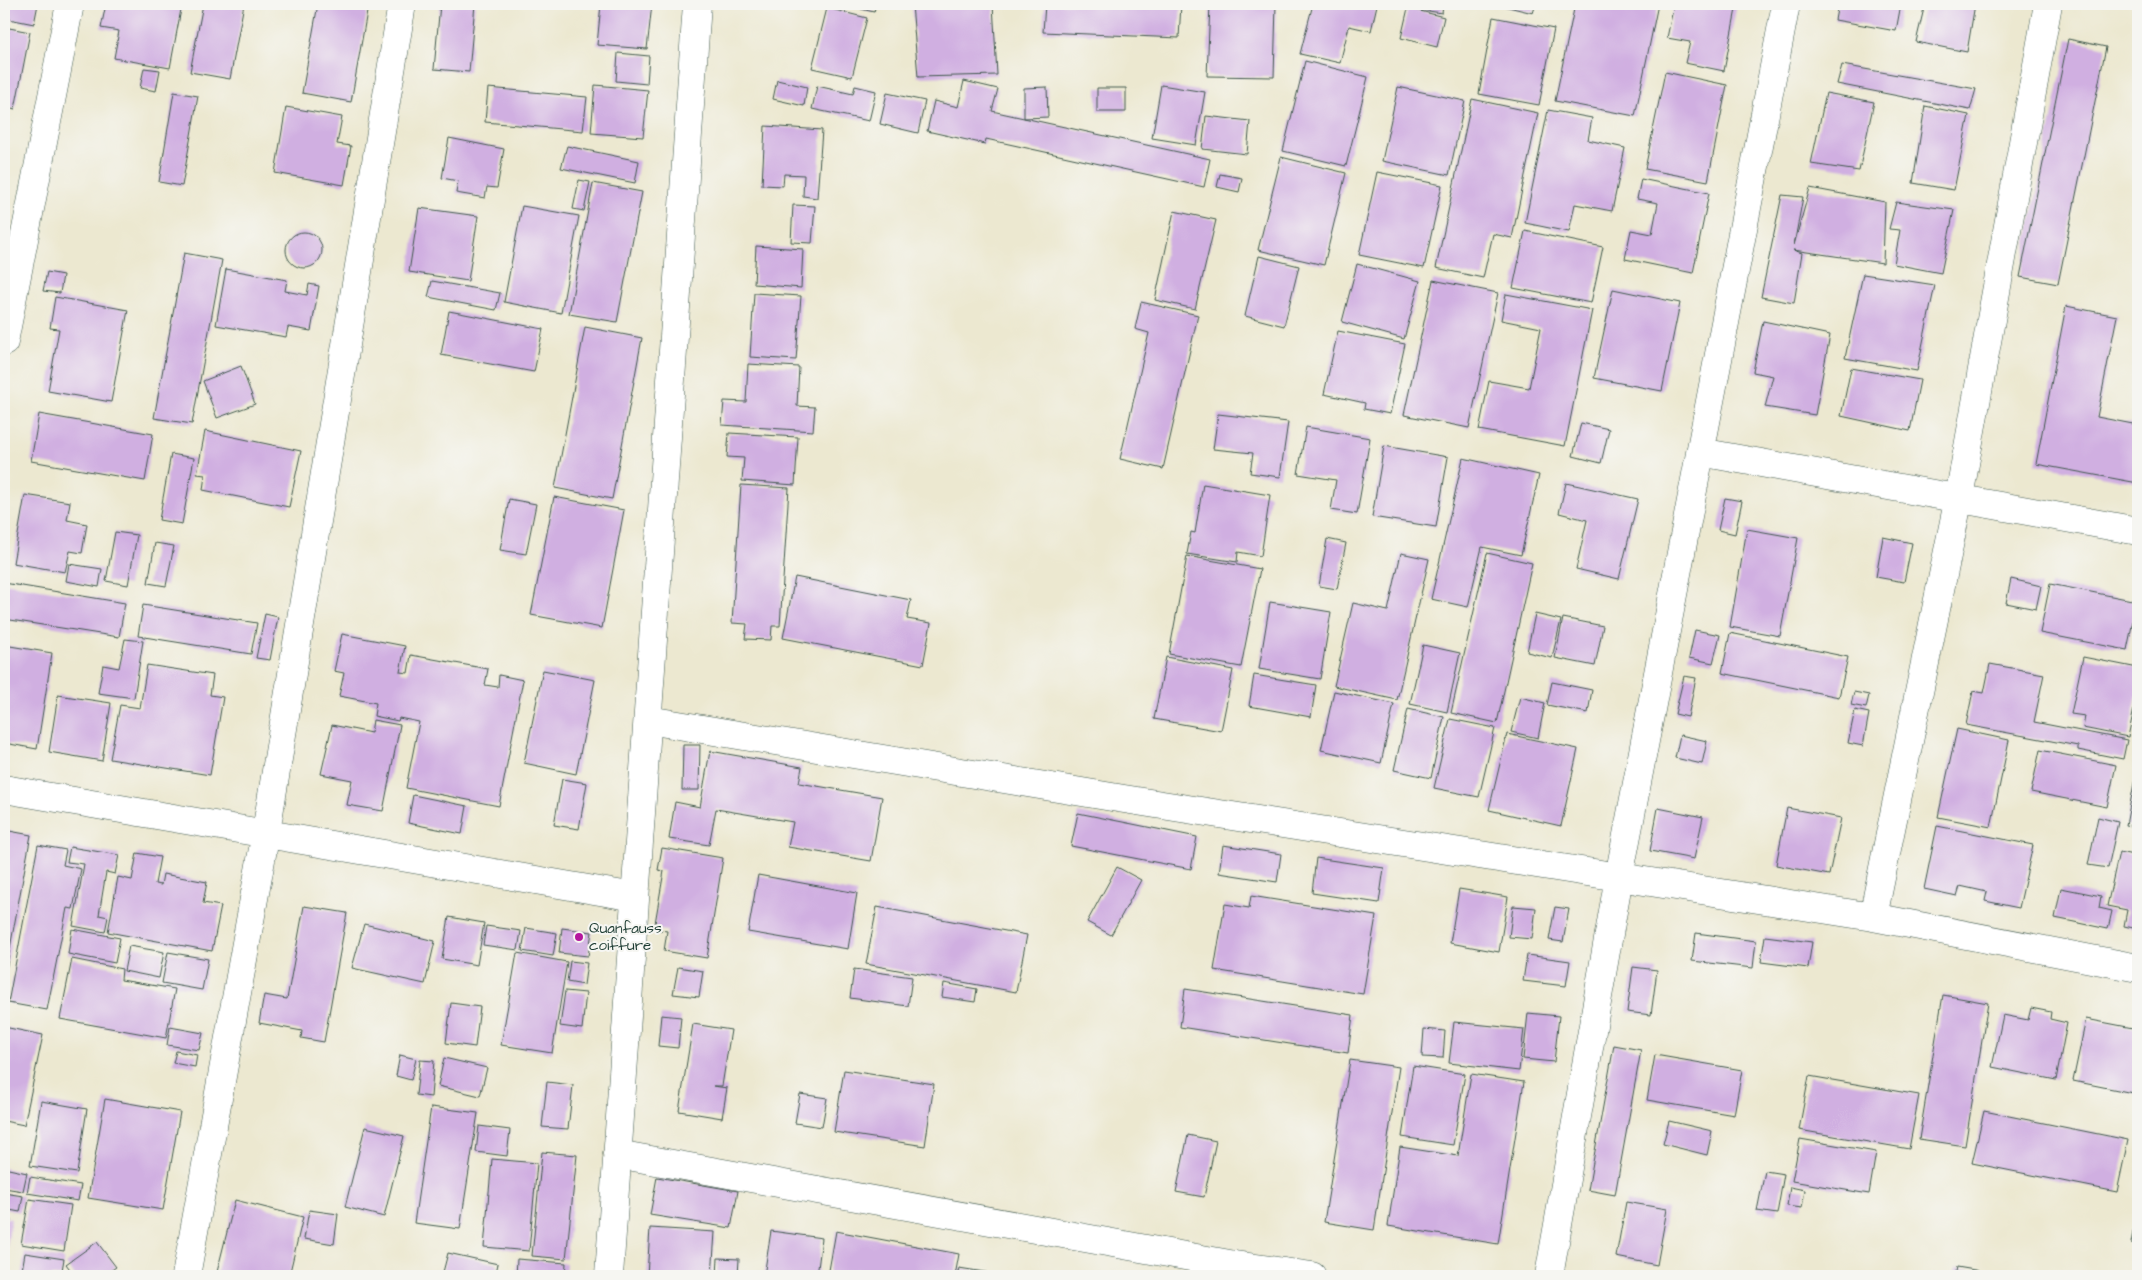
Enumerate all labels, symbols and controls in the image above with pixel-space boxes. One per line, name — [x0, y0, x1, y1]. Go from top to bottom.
place label: Quanfauss coiffure — [589, 918, 662, 956]
marker: Quanfauss coiffure — [573, 931, 585, 943]

